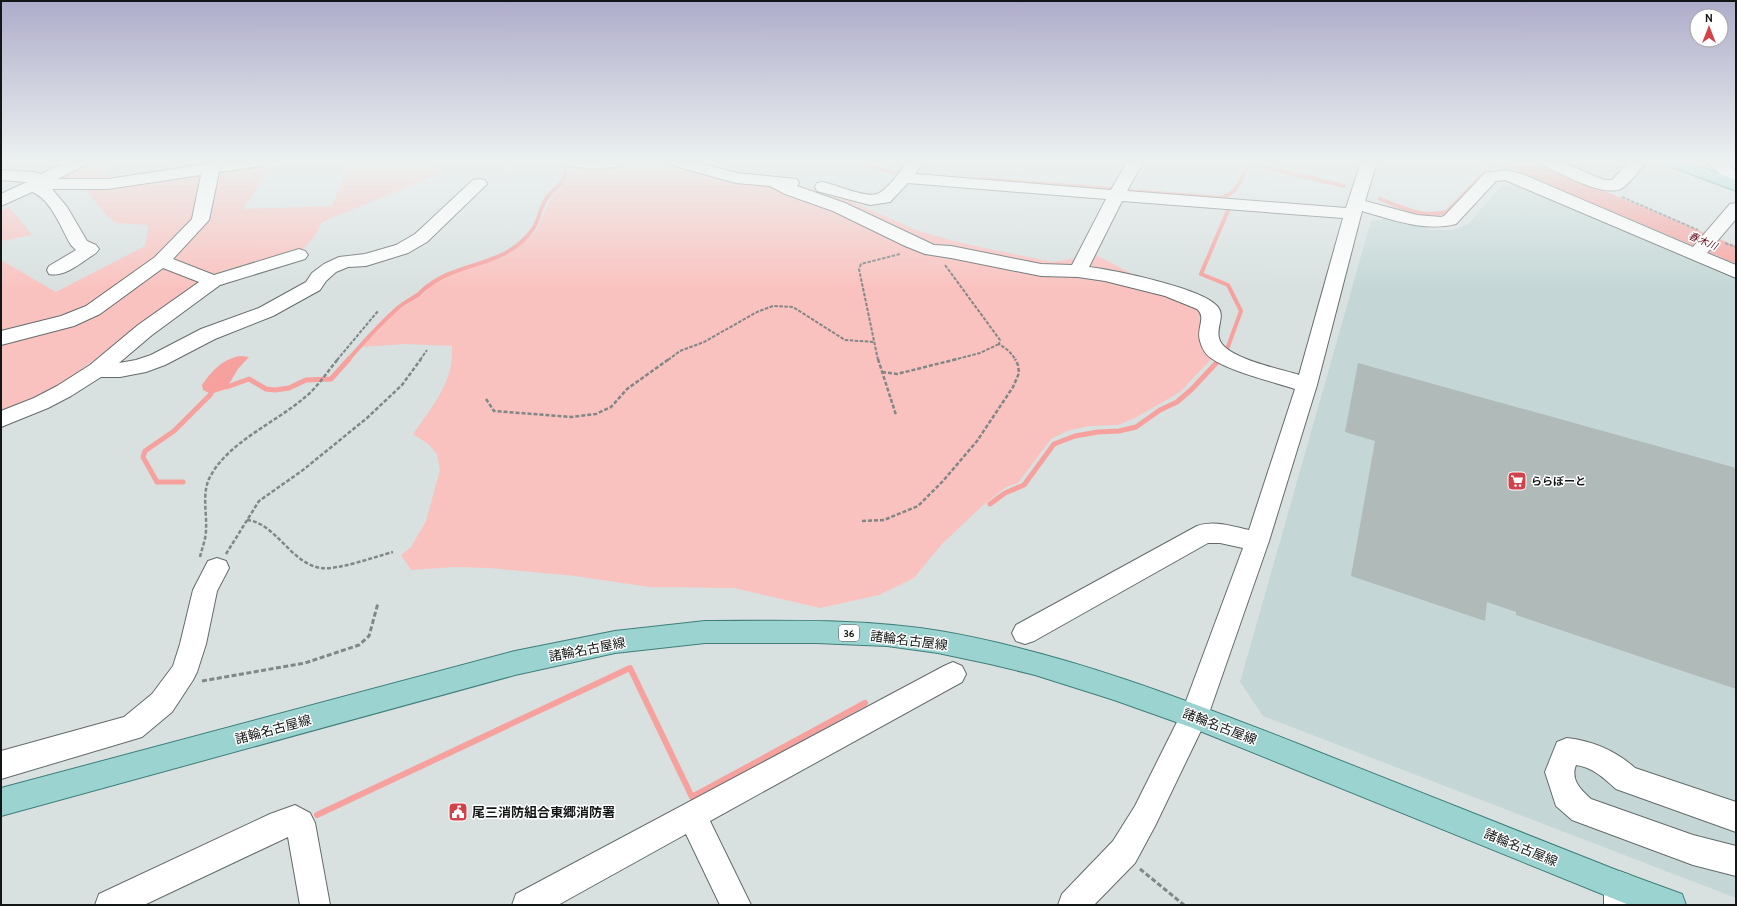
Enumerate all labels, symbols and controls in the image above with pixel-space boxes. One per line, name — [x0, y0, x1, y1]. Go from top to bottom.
north arrow — [1689, 8, 1729, 48]
text: N — [1705, 11, 1713, 25]
water label: 春木川 — [1687, 229, 1720, 253]
supermarket icon: ららぽーと — [1506, 470, 1528, 492]
place label: ららぽーと — [1531, 474, 1586, 488]
road number: 36 — [839, 625, 859, 641]
street label: 諸輪名古屋線 — [869, 627, 949, 653]
street label: 諸輪名古屋線 — [547, 634, 627, 664]
street label: 諸輪名古屋線 — [1181, 705, 1259, 747]
street label: 諸輪名古屋線 — [233, 711, 313, 747]
public building icon: 尾三消防組合東郷消防署 — [447, 801, 469, 823]
place label: 尾三消防組合東郷消防署 — [472, 804, 615, 820]
street label: 諸輪名古屋線 — [1482, 825, 1560, 869]

